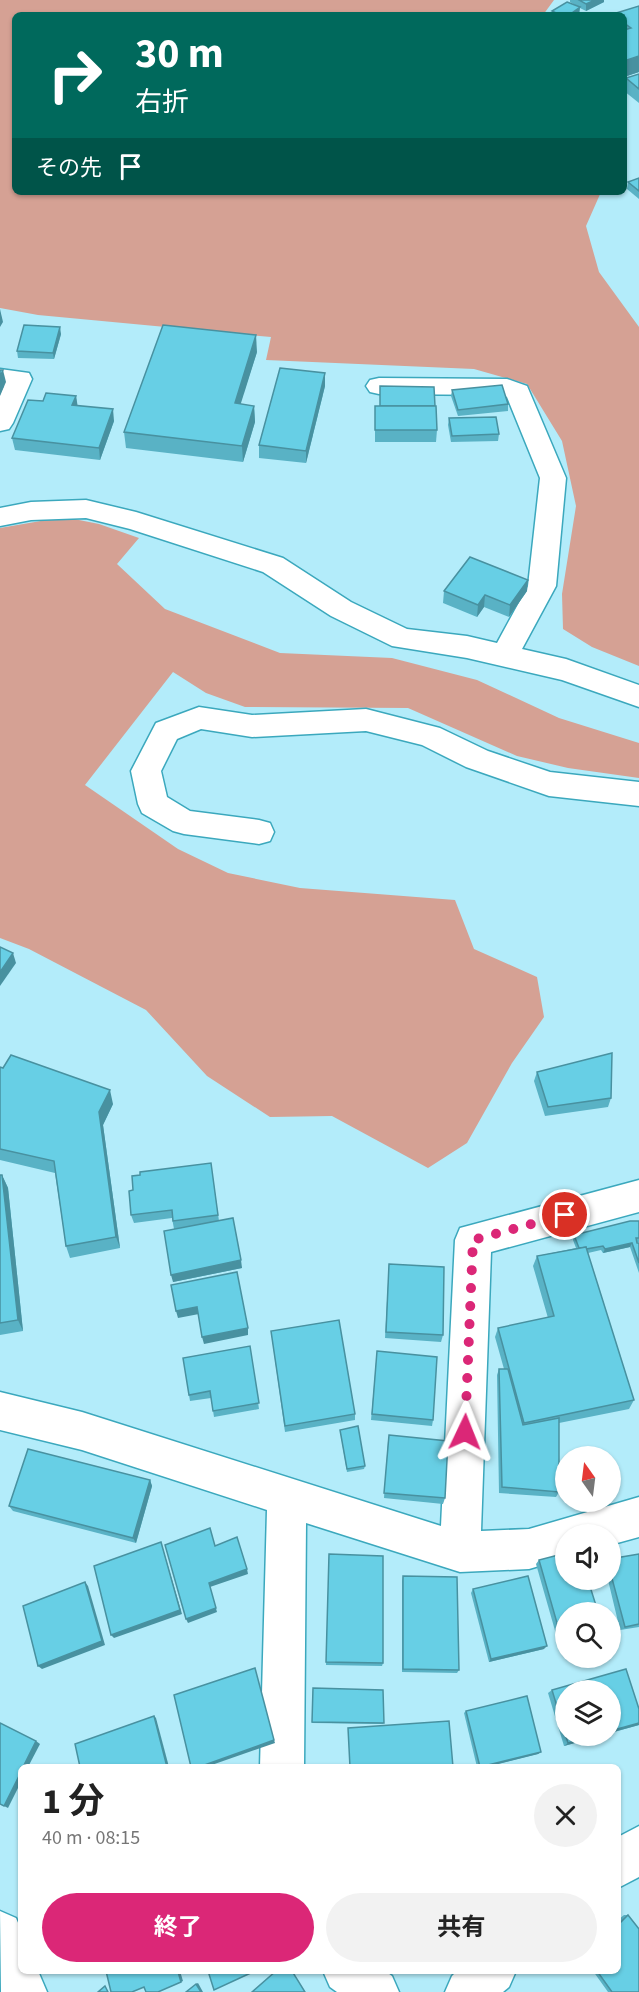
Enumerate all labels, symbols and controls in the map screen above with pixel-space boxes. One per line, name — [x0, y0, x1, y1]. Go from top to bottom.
text: 30 m — [135, 24, 224, 84]
icon: right — [36, 36, 114, 114]
text: 右折 — [135, 83, 189, 122]
icon: arrive — [114, 150, 147, 183]
text: その先 — [36, 152, 102, 184]
pin — [539, 1189, 590, 1240]
icon: arrive — [548, 1198, 581, 1231]
position arrow — [433, 1400, 497, 1464]
north arrow — [555, 1446, 621, 1512]
map controls — [555, 1446, 621, 1746]
button: sound — [555, 1524, 621, 1590]
button: search — [555, 1602, 621, 1668]
button: layers — [555, 1680, 621, 1746]
text: 1 分 — [42, 1776, 104, 1827]
button: close — [534, 1784, 597, 1847]
text: 40 m · 08:15 — [42, 1824, 140, 1852]
button: 終了 — [42, 1893, 314, 1962]
button: 共有 — [326, 1893, 597, 1962]

